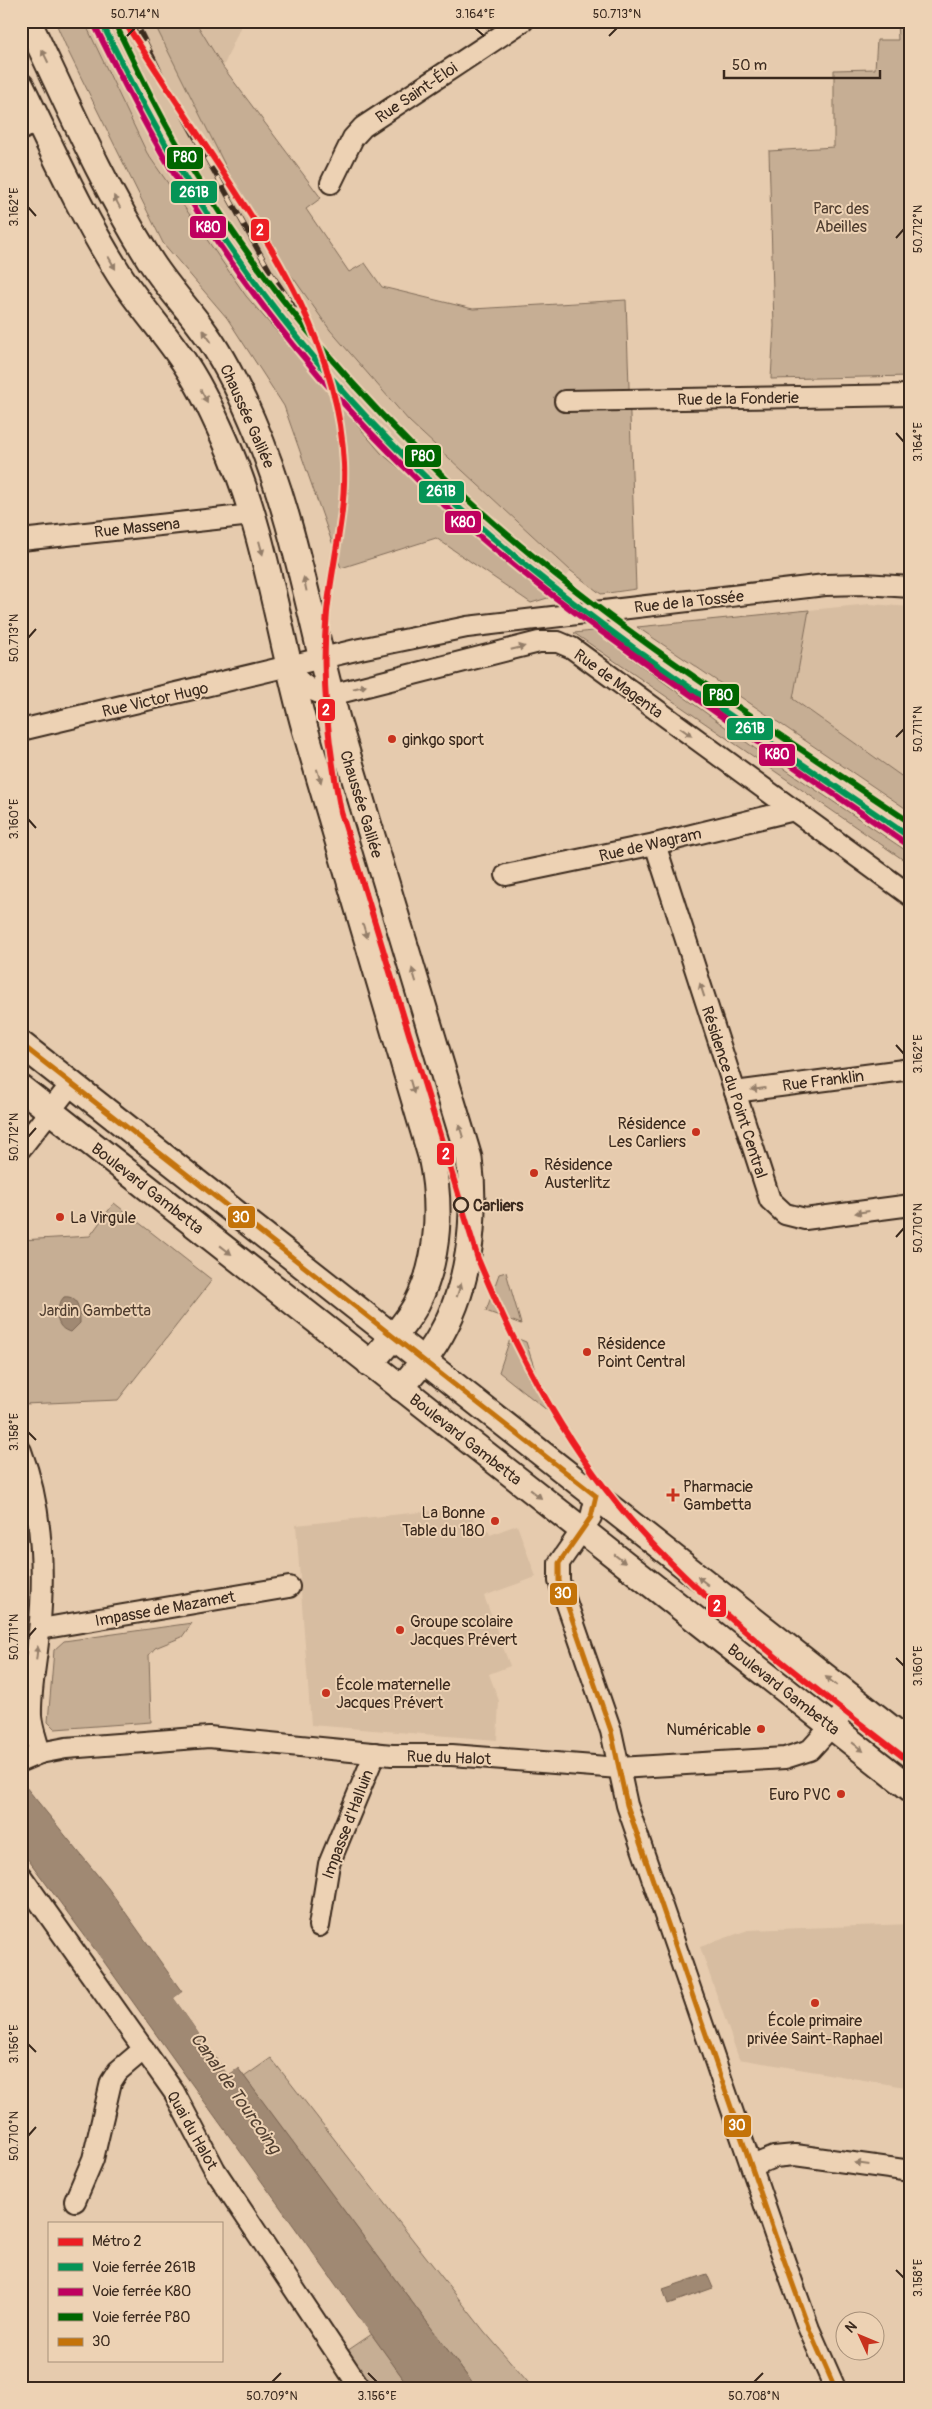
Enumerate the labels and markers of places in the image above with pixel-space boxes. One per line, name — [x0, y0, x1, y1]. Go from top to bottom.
place label: ginkgo sport — [402, 730, 485, 750]
marker: ginkgo sport — [386, 733, 398, 745]
place label: Résidence Les Carliers — [608, 1114, 686, 1152]
marker: Résidence Les Carliers — [690, 1126, 702, 1138]
place label: Résidence Austerlitz — [544, 1155, 613, 1193]
marker: Résidence Austerlitz — [528, 1167, 540, 1179]
place label: Carliers — [473, 1196, 524, 1216]
marker: Carliers — [453, 1197, 469, 1213]
place label: La Virgule — [70, 1208, 136, 1228]
marker: La Virgule — [54, 1211, 66, 1223]
place label: Résidence Point Central — [597, 1334, 686, 1372]
marker: Résidence Point Central — [581, 1346, 593, 1358]
place label: Pharmacie Gambetta — [683, 1477, 753, 1515]
marker: Pharmacie Gambetta — [667, 1489, 679, 1501]
place label: La Bonne Table du 180 — [402, 1503, 485, 1541]
marker: La Bonne Table du 180 — [489, 1515, 501, 1527]
place label: Groupe scolaire Jacques Prévert — [410, 1612, 518, 1650]
marker: Groupe scolaire Jacques Prévert — [394, 1624, 406, 1636]
place label: École maternelle Jacques Prévert — [336, 1675, 451, 1713]
marker: École maternelle Jacques Prévert — [320, 1687, 332, 1699]
place label: Numéricable — [666, 1720, 751, 1740]
marker: Numéricable — [755, 1723, 767, 1735]
place label: Euro PVC — [769, 1785, 831, 1805]
marker: Euro PVC — [835, 1788, 847, 1800]
marker: École primaire privée Saint-Raphael — [809, 1997, 821, 2009]
place label: École primaire privée Saint-Raphael — [747, 2011, 883, 2049]

